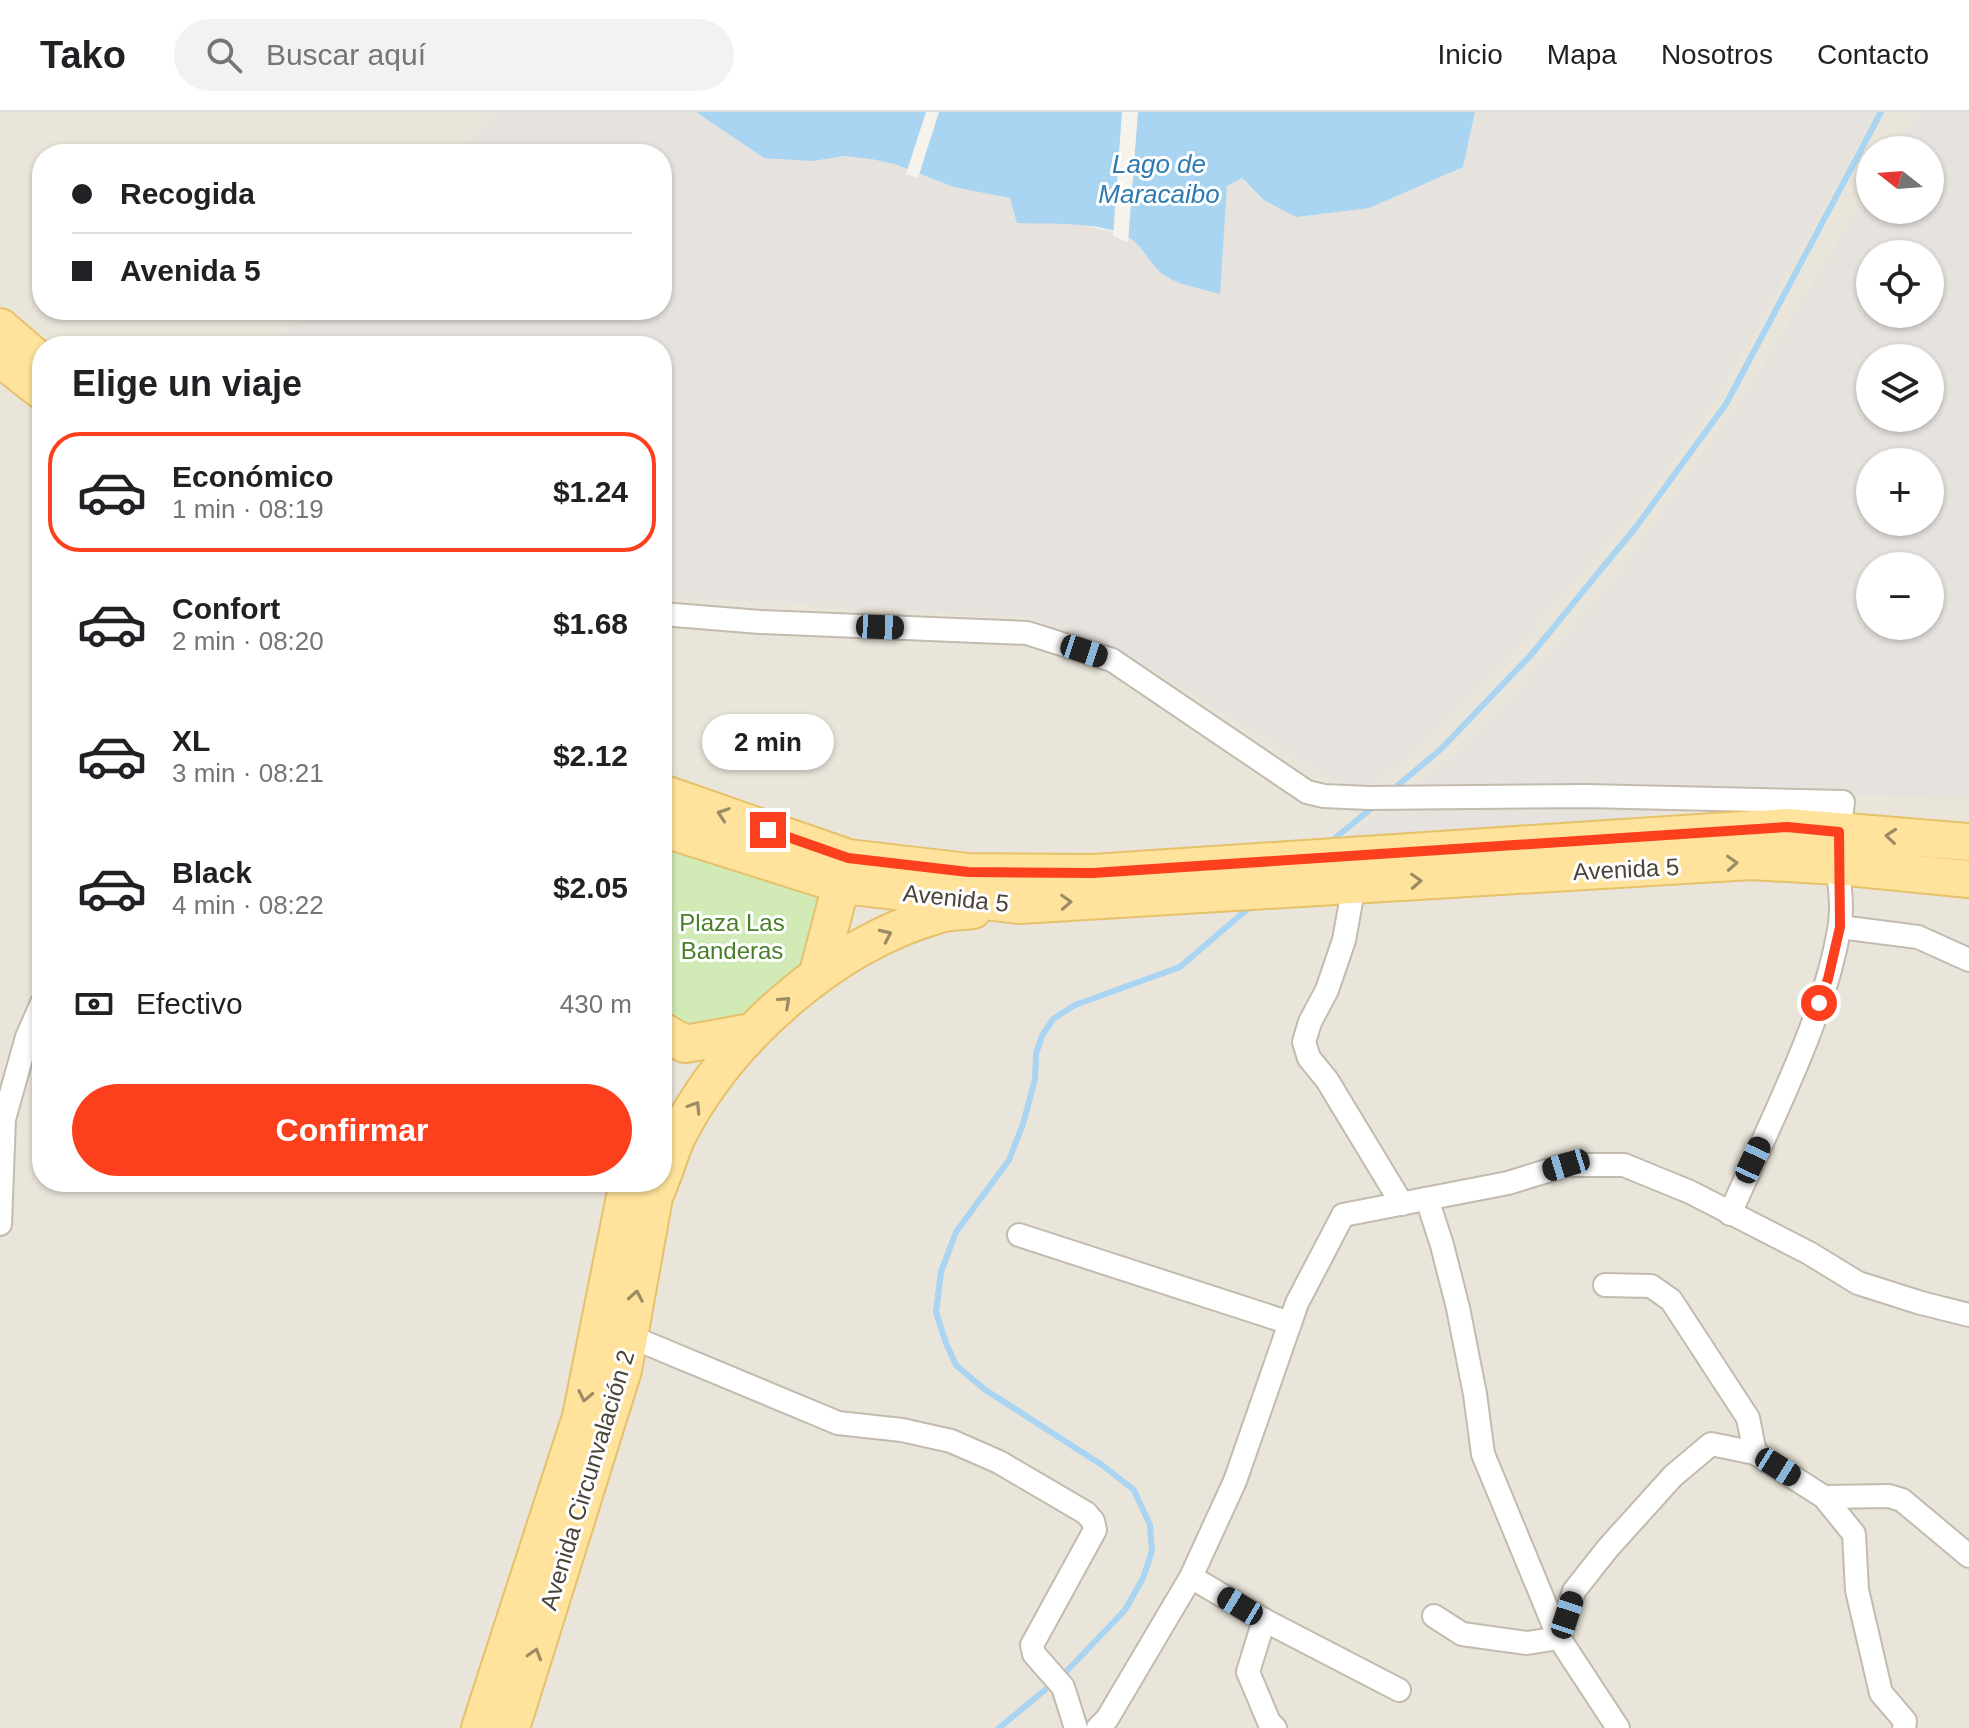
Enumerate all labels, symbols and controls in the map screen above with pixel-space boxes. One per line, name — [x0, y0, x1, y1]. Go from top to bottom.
search box — [174, 19, 734, 91]
icon: search — [202, 33, 246, 77]
text: Tako — [40, 34, 126, 76]
text: Buscar aquí — [266, 38, 426, 71]
text: Inicio — [1437, 39, 1503, 70]
text: Mapa — [1547, 39, 1617, 70]
text: Nosotros — [1661, 39, 1773, 70]
text: Contacto — [1817, 39, 1929, 70]
north arrow — [1856, 136, 1944, 224]
map controls — [1856, 136, 1944, 640]
water label: Lago de Maracaibo — [1098, 149, 1220, 209]
text: Recogida — [120, 177, 255, 210]
button: locate — [1856, 240, 1944, 328]
text: Avenida 5 — [120, 254, 261, 287]
button: layers — [1856, 344, 1944, 432]
text: Elige un viaje — [72, 363, 302, 404]
button: + — [1856, 448, 1944, 536]
icon: car — [76, 456, 148, 528]
text: Económico — [172, 460, 334, 493]
text: $1.24 — [553, 475, 628, 508]
text: 1 min · 08:19 — [172, 494, 324, 524]
button: − — [1856, 552, 1944, 640]
icon: car — [76, 588, 148, 660]
text: Confort — [172, 592, 280, 625]
text: $1.68 — [553, 607, 628, 640]
car — [856, 614, 904, 640]
text: 2 min · 08:20 — [172, 626, 324, 656]
car — [1057, 632, 1111, 670]
callout: 2 min — [702, 714, 834, 770]
icon: car — [76, 720, 148, 792]
text: XL — [172, 724, 210, 757]
text: 2 min — [734, 727, 802, 757]
text: $2.12 — [553, 739, 628, 772]
text: 3 min · 08:21 — [172, 758, 324, 788]
one-way arrow — [717, 808, 731, 824]
route end — [750, 812, 786, 848]
one-way arrow — [1884, 828, 1897, 845]
icon: car — [76, 852, 148, 924]
street label: Avenida 5 — [1572, 853, 1680, 885]
one-way arrow — [1726, 854, 1739, 871]
text: Black — [172, 856, 252, 889]
text: $2.05 — [553, 871, 628, 904]
one-way arrow — [1410, 873, 1423, 890]
street label: Avenida 5 — [902, 879, 1010, 917]
text: 4 min · 08:22 — [172, 890, 324, 920]
one-way arrow — [1060, 894, 1073, 911]
park label: Plaza Las Banderas — [679, 909, 785, 964]
one-way arrow — [878, 929, 892, 945]
icon: cash — [72, 982, 116, 1026]
route start — [1801, 985, 1837, 1021]
text: Efectivo — [136, 987, 243, 1020]
text: 430 m — [560, 989, 632, 1019]
one-way arrow — [775, 998, 790, 1012]
button: Confirmar — [72, 1084, 632, 1176]
one-way arrow — [686, 1102, 701, 1116]
car — [1732, 1133, 1774, 1187]
car — [1540, 1147, 1592, 1183]
one-way arrow — [627, 1289, 644, 1303]
street label: Avenida Circunvalación 2 — [535, 1347, 639, 1613]
one-way arrow — [577, 1388, 594, 1402]
car — [1751, 1444, 1805, 1490]
car — [1213, 1583, 1267, 1629]
car — [1548, 1588, 1586, 1642]
one-way arrow — [525, 1647, 541, 1661]

